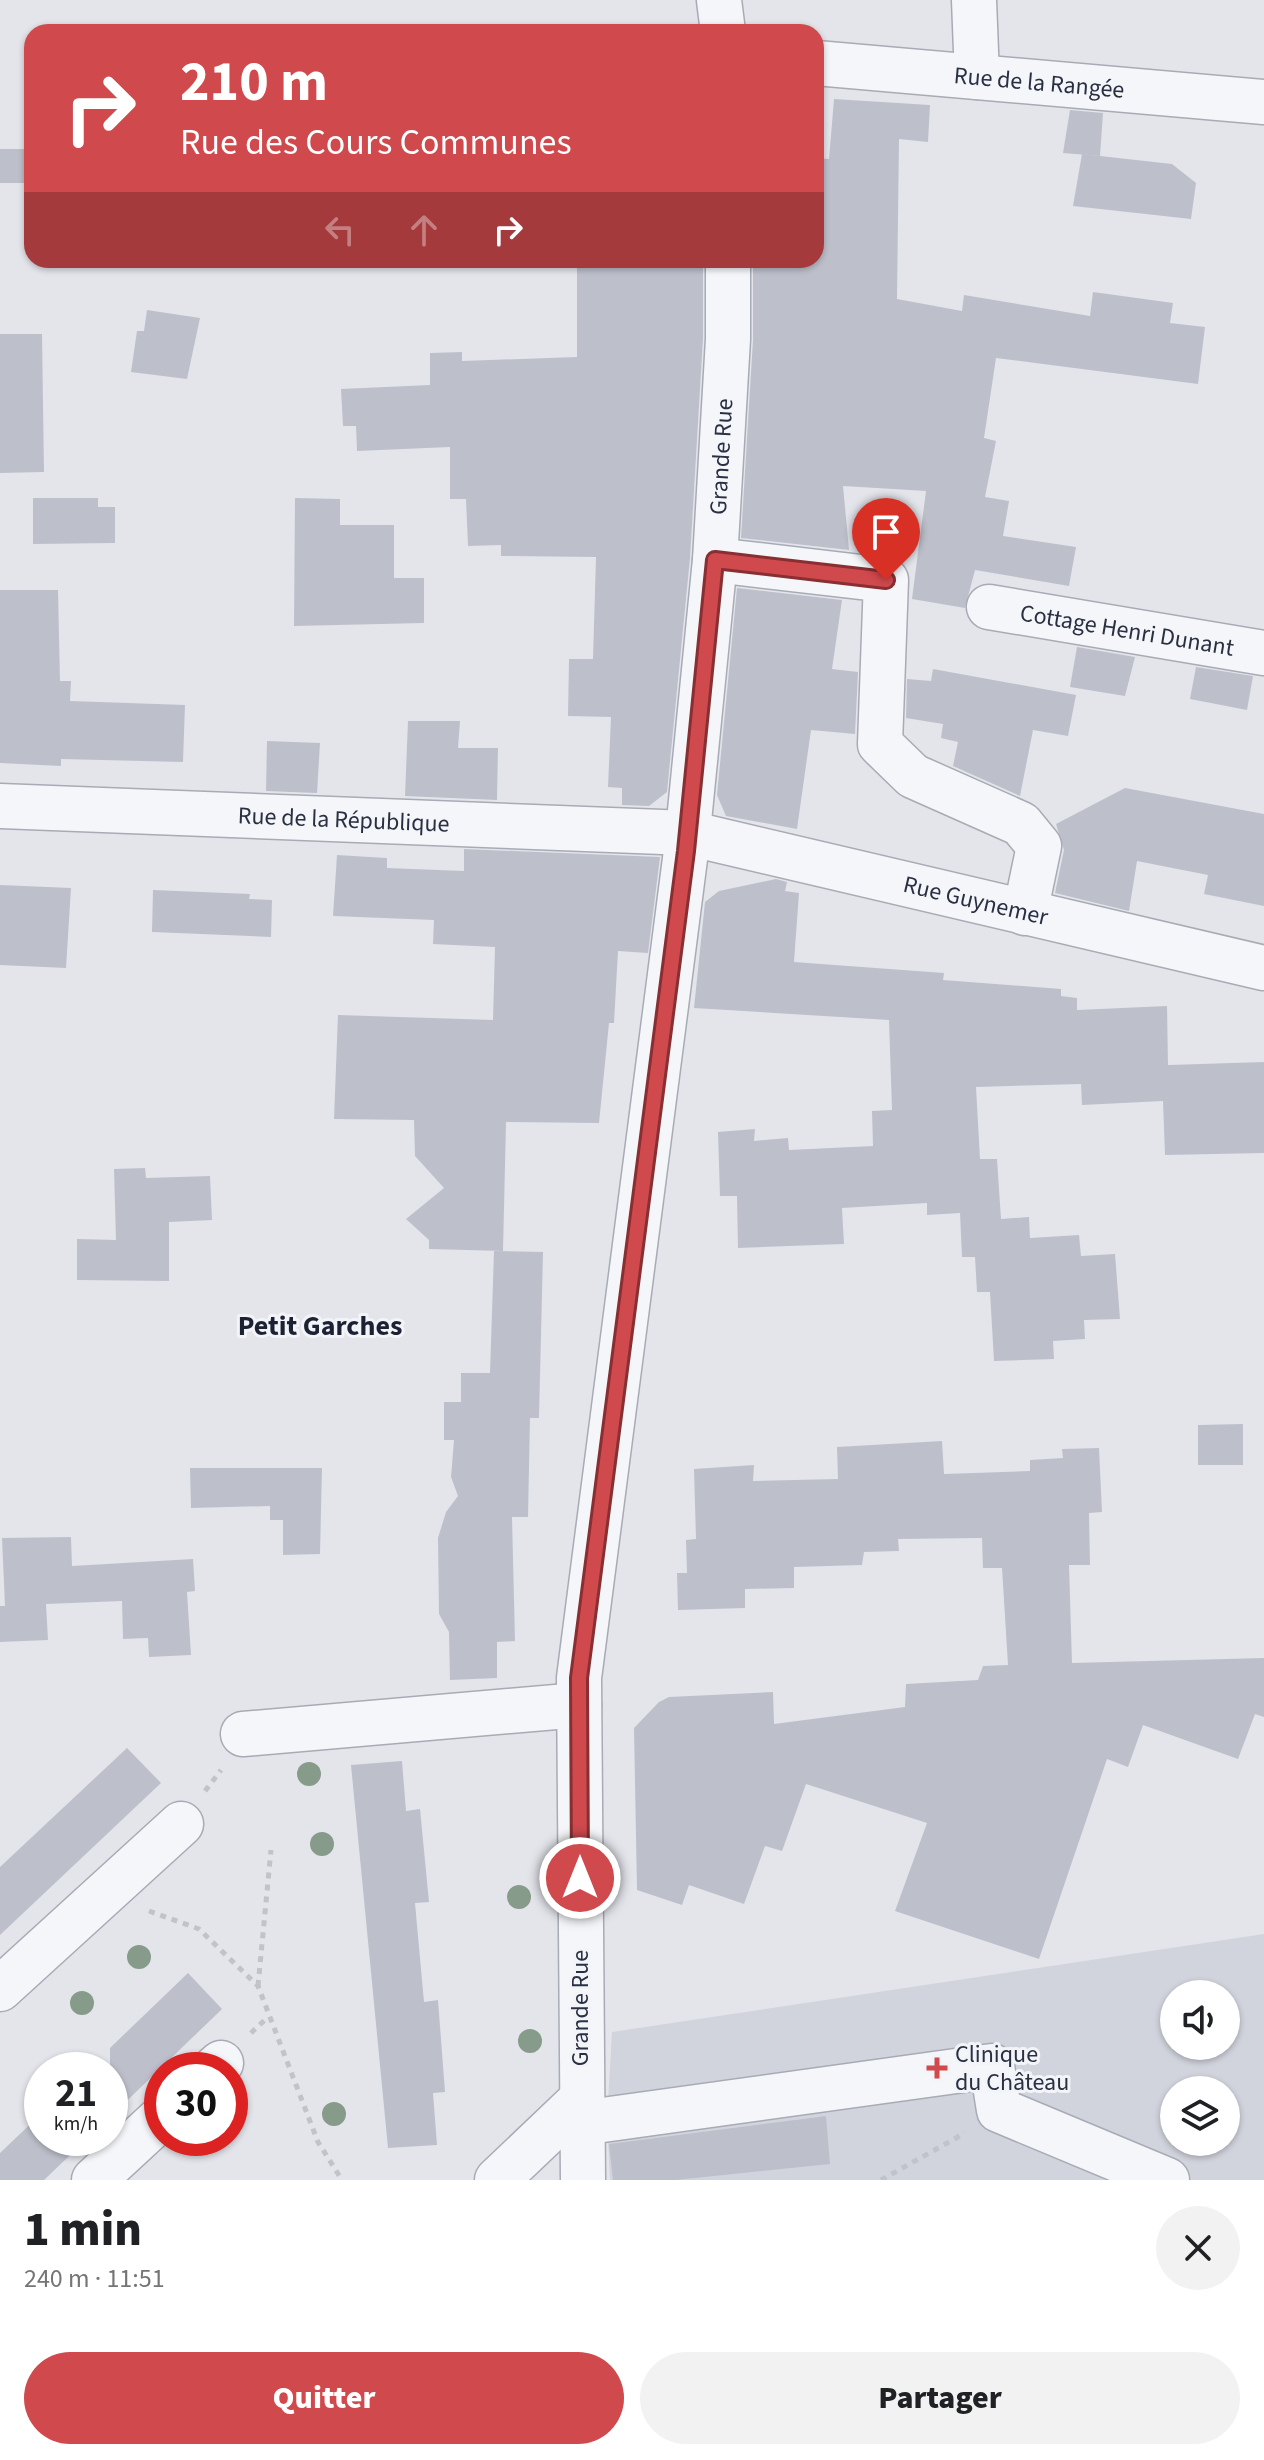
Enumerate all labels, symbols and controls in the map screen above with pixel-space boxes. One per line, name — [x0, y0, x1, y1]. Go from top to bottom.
text: 210 m — [180, 43, 328, 122]
icon: right — [48, 56, 152, 160]
street label: Rue de la Rangée — [952, 58, 1126, 108]
text: Rue des Cours Communes — [180, 117, 572, 168]
icon: left — [318, 208, 362, 252]
icon: ahead — [402, 208, 446, 252]
icon: right — [486, 208, 530, 252]
street label: Grande Rue — [701, 397, 742, 516]
pin — [852, 498, 920, 580]
icon: arrive — [864, 510, 908, 554]
street label: Cottage Henri Dunant — [1017, 595, 1237, 666]
street label: Rue de la République — [237, 798, 450, 842]
street label: Rue Guynemer — [900, 867, 1052, 935]
district label: Petit Garches — [238, 1306, 402, 1346]
position arrow — [538, 1836, 622, 1920]
street label: Grande Rue — [563, 1950, 598, 2066]
map controls — [1160, 1980, 1240, 2156]
button: sound — [1160, 1980, 1240, 2060]
place label: Clinique du Château — [955, 2037, 1069, 2100]
speed limit sign: 30 — [144, 2052, 248, 2156]
marker: Clinique du Château — [926, 2057, 948, 2079]
text: 21 — [55, 2065, 97, 2122]
button: layers — [1160, 2076, 1240, 2156]
text: km/h — [54, 2110, 98, 2138]
text: 1 min — [24, 2196, 142, 2264]
button: close — [1156, 2206, 1240, 2290]
text: 240 m · 11:51 — [24, 2260, 165, 2297]
button: Quitter — [24, 2352, 624, 2444]
button: Partager — [640, 2352, 1240, 2444]

